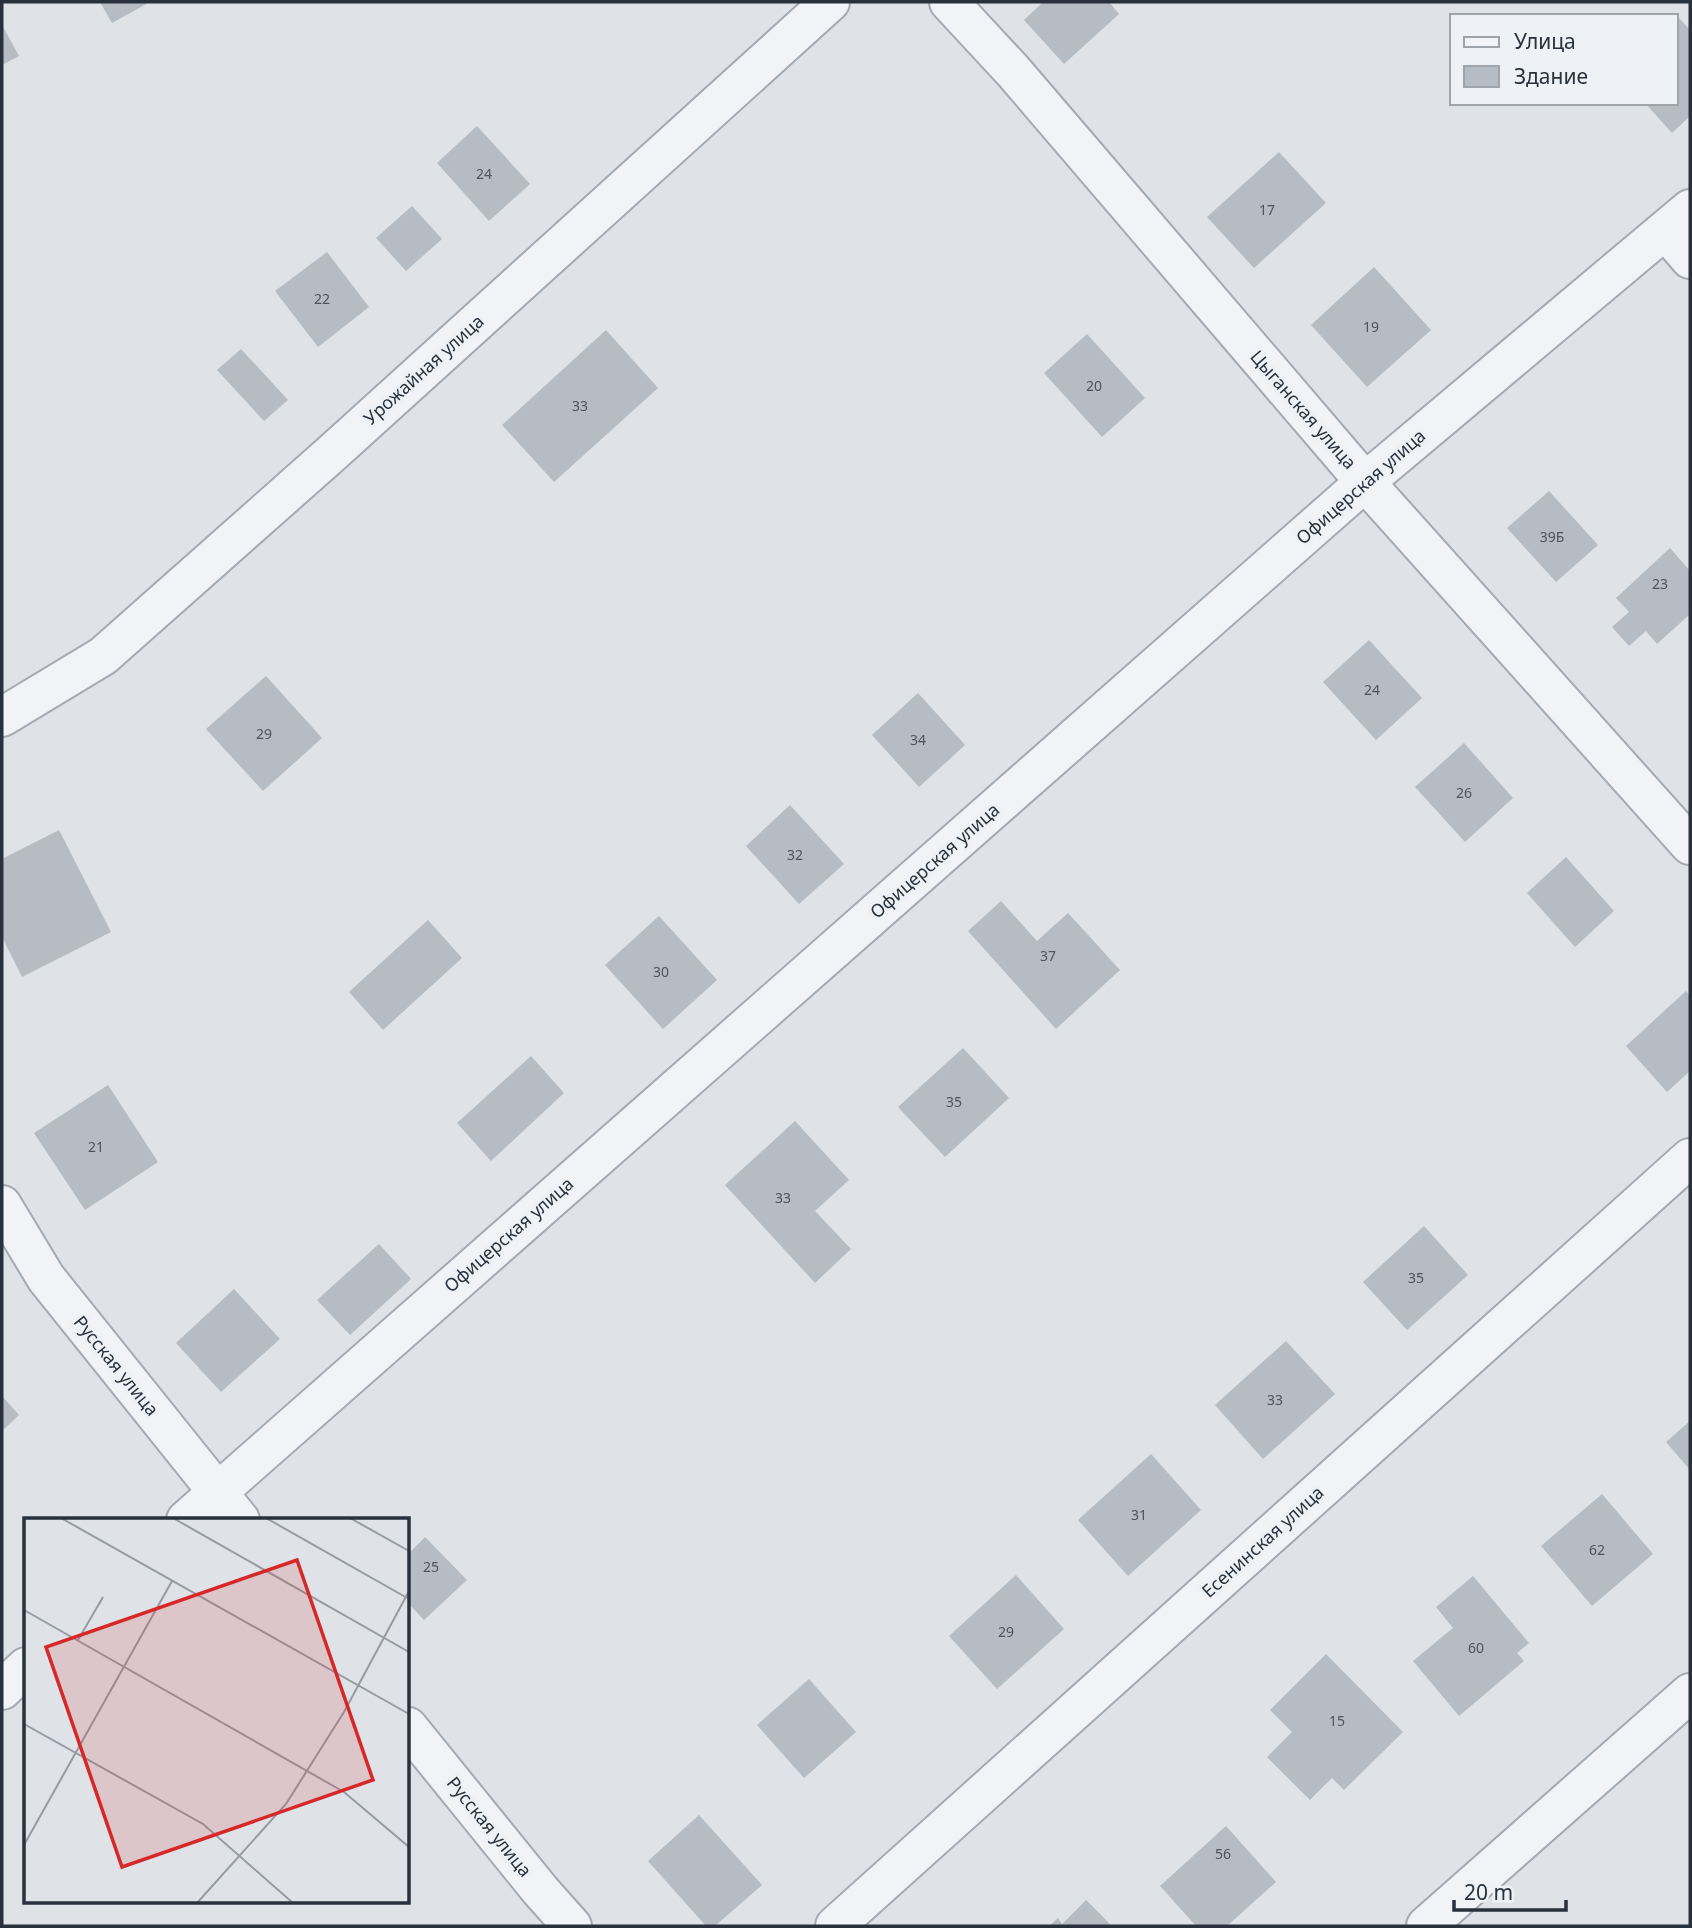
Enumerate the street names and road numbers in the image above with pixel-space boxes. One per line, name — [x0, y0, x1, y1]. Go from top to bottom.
street label: Урожайная улица — [358, 309, 489, 430]
street label: Цыганская улица — [1245, 345, 1362, 474]
street label: Офицерская улица — [1291, 423, 1430, 549]
street label: Офицерская улица — [865, 797, 1004, 923]
street label: Офицерская улица — [439, 1171, 578, 1297]
street label: Русская улица — [69, 1310, 165, 1420]
street label: Есенинская улица — [1196, 1480, 1328, 1602]
street label: Русская улица — [442, 1771, 538, 1881]

